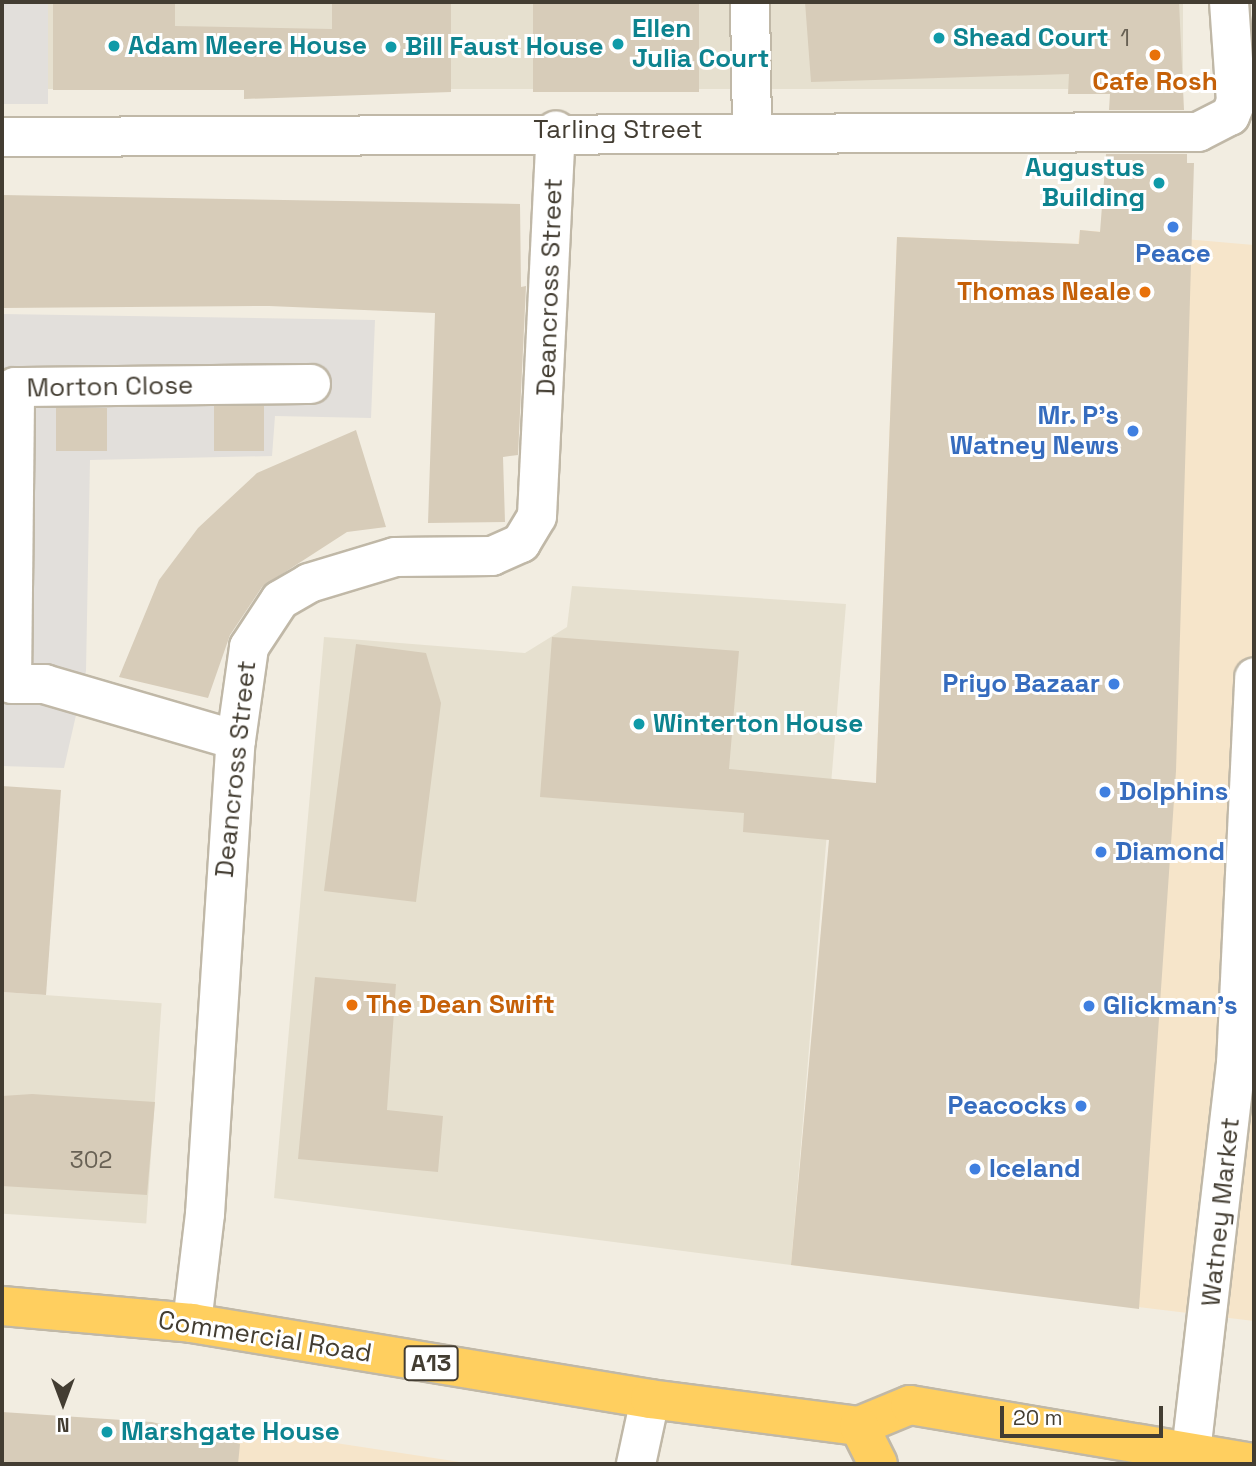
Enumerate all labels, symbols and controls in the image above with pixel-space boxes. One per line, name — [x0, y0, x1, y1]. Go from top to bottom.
place label: Ellen Julia Court — [632, 13, 769, 74]
place label: Shead Court — [953, 22, 1109, 54]
house number: 1 — [1120, 24, 1130, 52]
place label: Adam Meere House — [128, 30, 367, 62]
marker: Shead Court — [931, 30, 947, 46]
place label: Bill Faust House — [405, 31, 603, 63]
marker: Ellen Julia Court — [610, 36, 626, 52]
marker: Adam Meere House — [106, 38, 122, 54]
marker: Bill Faust House — [383, 39, 399, 55]
marker: Cafe Rosh — [1147, 47, 1163, 63]
place label: Cafe Rosh — [1092, 66, 1218, 98]
street label: Tarling Street — [533, 114, 703, 146]
place label: Augustus Building — [1025, 152, 1145, 214]
marker: Augustus Building — [1151, 175, 1167, 191]
street label: Deancross Street — [531, 178, 569, 396]
marker: Peace — [1165, 219, 1181, 235]
place label: Peace — [1135, 238, 1211, 270]
place label: Thomas Neale — [957, 276, 1131, 308]
marker: Thomas Neale — [1137, 284, 1153, 300]
street label: Morton Close — [26, 370, 194, 404]
place label: Mr. P's Watney News — [950, 400, 1119, 462]
marker: Mr. P's Watney News — [1125, 423, 1141, 439]
street label: Deancross Street — [209, 659, 263, 879]
place label: Priyo Bazaar — [942, 668, 1100, 700]
marker: Priyo Bazaar — [1106, 676, 1122, 692]
place label: Winterton House — [653, 708, 863, 740]
marker: Winterton House — [631, 716, 647, 732]
place label: Dolphins — [1119, 776, 1228, 808]
marker: Dolphins — [1097, 784, 1113, 800]
place label: Diamond — [1115, 836, 1225, 868]
marker: Diamond — [1093, 844, 1109, 860]
place label: The Dean Swift — [366, 989, 555, 1021]
place label: Glickman's — [1103, 990, 1238, 1022]
marker: The Dean Swift — [344, 997, 360, 1013]
marker: Glickman's — [1081, 998, 1097, 1014]
place label: Peacocks — [948, 1090, 1067, 1122]
marker: Peacocks — [1073, 1098, 1089, 1114]
street label: Watney Market — [1196, 1116, 1246, 1308]
house number: 302 — [70, 1146, 112, 1174]
place label: Iceland — [989, 1153, 1081, 1185]
marker: Iceland — [967, 1161, 983, 1177]
street label: Commercial Road — [156, 1305, 374, 1369]
road number: A13 — [403, 1343, 459, 1384]
north arrow — [28, 1368, 98, 1438]
scale bar — [1004, 1392, 1167, 1436]
text: 20 m — [1013, 1404, 1063, 1431]
text: N — [57, 1412, 69, 1437]
place label: Marshgate House — [121, 1416, 340, 1448]
marker: Marshgate House — [99, 1424, 115, 1440]

